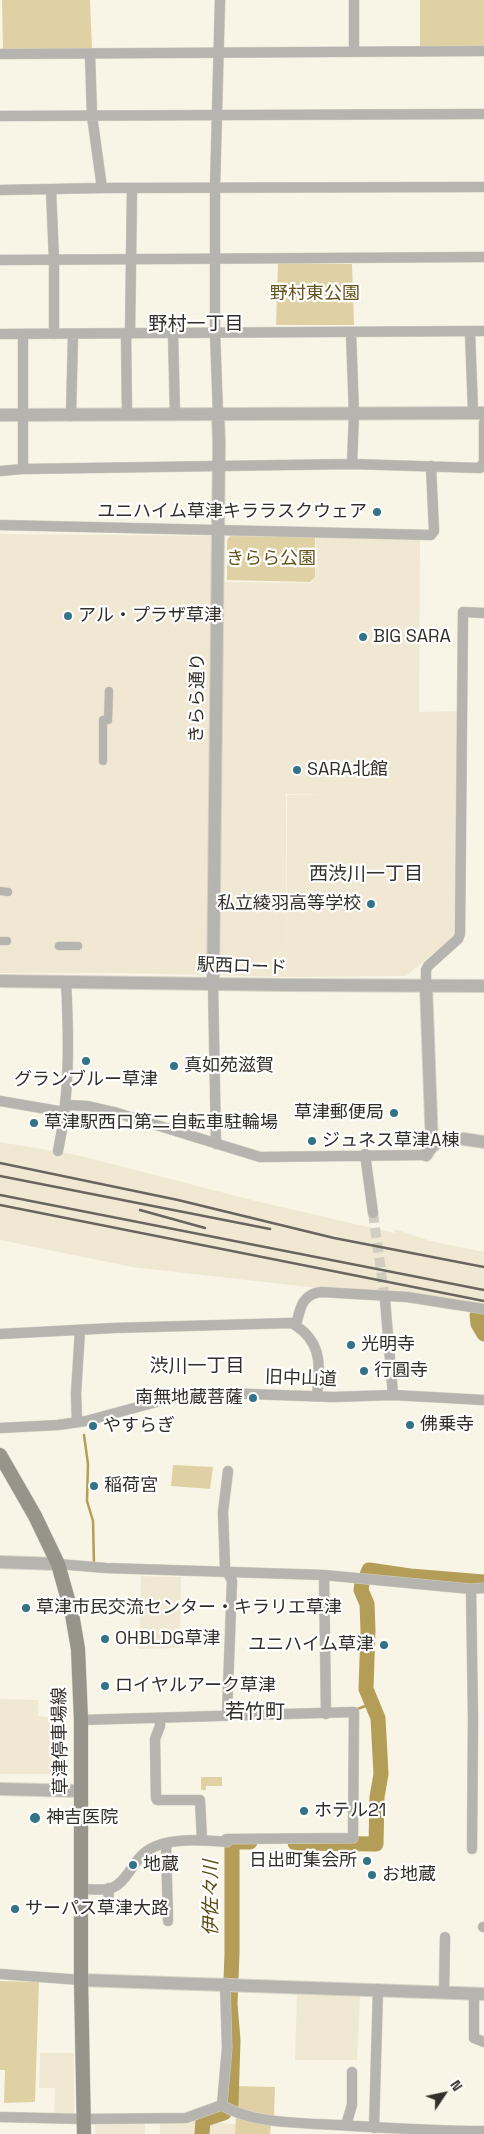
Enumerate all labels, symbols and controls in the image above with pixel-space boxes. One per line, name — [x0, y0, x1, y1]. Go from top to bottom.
park label: 野村東公園 — [270, 283, 360, 305]
district label: 野村一丁目 — [149, 314, 243, 336]
place label: ユニハイム草津キララスクウェア — [97, 501, 367, 523]
marker: ユニハイム草津キララスクウェア — [371, 506, 383, 518]
park label: きらら公園 — [226, 548, 316, 570]
place label: アル・プラザ草津 — [78, 605, 222, 627]
marker: アル・プラザ草津 — [62, 610, 74, 622]
place label: BIG SARA — [373, 626, 451, 648]
marker: BIG SARA — [357, 631, 369, 643]
street label: きらら通り — [186, 653, 210, 743]
place label: SARA北館 — [307, 759, 388, 781]
marker: SARA北館 — [291, 764, 303, 776]
district label: 西渋川一丁目 — [309, 864, 423, 886]
place label: 私立綾羽高等学校 — [217, 893, 361, 915]
marker: 私立綾羽高等学校 — [365, 898, 377, 910]
street label: 駅西ロード — [197, 955, 287, 979]
marker: グランブルー草津 — [80, 1055, 92, 1067]
place label: 真如苑滋賀 — [184, 1055, 274, 1077]
marker: 真如苑滋賀 — [168, 1060, 180, 1072]
place label: グランブルー草津 — [14, 1069, 158, 1091]
place label: 草津郵便局 — [294, 1102, 384, 1124]
marker: 草津郵便局 — [388, 1107, 400, 1119]
place label: 草津駅西口第二自転車駐輪場 — [44, 1112, 278, 1134]
marker: 草津駅西口第二自転車駐輪場 — [28, 1117, 40, 1129]
place label: ジュネス草津A棟 — [322, 1130, 459, 1152]
marker: ジュネス草津A棟 — [306, 1135, 318, 1147]
place label: 光明寺 — [361, 1334, 415, 1356]
marker: 光明寺 — [345, 1339, 357, 1351]
district label: 渋川一丁目 — [150, 1356, 244, 1378]
place label: 行圓寺 — [374, 1360, 428, 1382]
marker: 行圓寺 — [358, 1365, 370, 1377]
street label: 旧中山道 — [265, 1367, 337, 1391]
place label: 南無地蔵菩薩 — [135, 1387, 243, 1409]
marker: 南無地蔵菩薩 — [247, 1392, 259, 1404]
place label: 佛乗寺 — [420, 1414, 474, 1436]
place label: やすらぎ — [103, 1415, 175, 1437]
marker: 佛乗寺 — [404, 1419, 416, 1431]
marker: やすらぎ — [87, 1420, 99, 1432]
place label: 稲荷宮 — [104, 1475, 158, 1497]
marker: 稲荷宮 — [88, 1480, 100, 1492]
place label: 草津市民交流センター・キラリエ草津 — [36, 1597, 342, 1619]
marker: 草津市民交流センター・キラリエ草津 — [20, 1602, 32, 1614]
place label: OHBLDG草津 — [115, 1628, 220, 1650]
marker: OHBLDG草津 — [99, 1633, 111, 1645]
place label: ユニハイム草津 — [248, 1634, 374, 1656]
marker: ユニハイム草津 — [378, 1639, 390, 1651]
place label: ロイヤルアーク草津 — [115, 1675, 276, 1697]
marker: ロイヤルアーク草津 — [99, 1680, 111, 1692]
street label: 草津停車場線 — [49, 1687, 73, 1795]
district label: 若竹町 — [225, 1701, 285, 1725]
place label: ホテル21 — [314, 1800, 386, 1822]
marker: ホテル21 — [298, 1805, 310, 1817]
place label: 神吉医院 — [46, 1807, 118, 1829]
marker: 神吉医院 — [28, 1811, 42, 1825]
place label: 日出町集会所 — [249, 1850, 357, 1872]
place label: 地蔵 — [143, 1854, 179, 1876]
marker: 日出町集会所 — [361, 1855, 373, 1867]
marker: 地蔵 — [127, 1859, 139, 1871]
water label: 伊佐々川 — [201, 1860, 223, 1936]
place label: お地蔵 — [382, 1864, 436, 1886]
marker: お地蔵 — [366, 1869, 378, 1881]
place label: サーパス草津大路 — [25, 1898, 169, 1920]
marker: サーパス草津大路 — [9, 1903, 21, 1915]
north arrow — [419, 2069, 469, 2119]
text: N — [446, 2077, 467, 2095]

